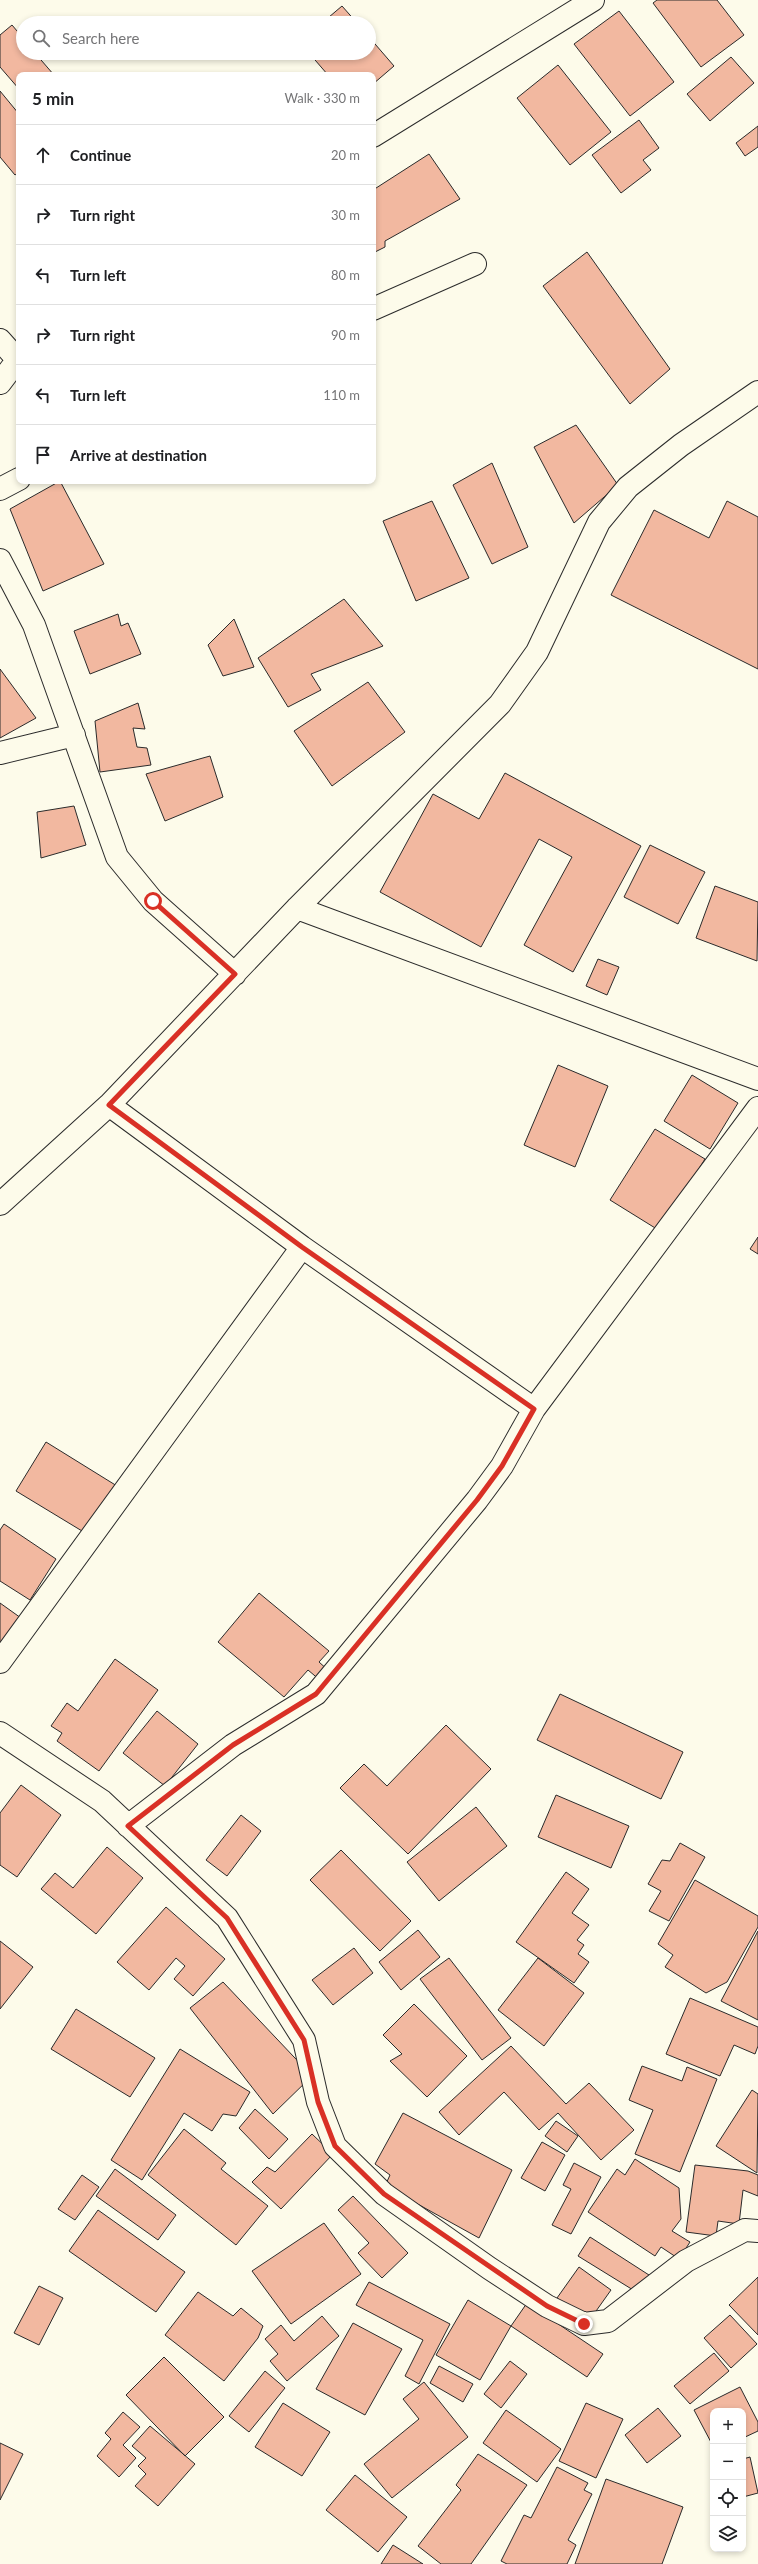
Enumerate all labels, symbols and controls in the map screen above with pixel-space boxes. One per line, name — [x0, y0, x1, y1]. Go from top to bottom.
search box — [16, 16, 376, 60]
icon: search — [30, 27, 52, 49]
text: Search here — [62, 29, 139, 47]
text: 5 min — [32, 88, 74, 109]
text: Walk · 330 m — [284, 90, 360, 106]
icon: ahead — [32, 144, 54, 166]
text: Continue — [70, 146, 131, 164]
text: 20 m — [331, 147, 360, 163]
icon: right — [32, 204, 54, 226]
text: Turn right — [70, 206, 135, 224]
text: 30 m — [331, 207, 360, 223]
icon: left — [32, 264, 54, 286]
text: Turn left — [70, 266, 126, 284]
text: 80 m — [331, 267, 360, 283]
icon: right — [32, 324, 54, 346]
text: Turn right — [70, 326, 135, 344]
text: 90 m — [331, 327, 360, 343]
icon: left — [32, 384, 54, 406]
text: Turn left — [70, 386, 126, 404]
text: 110 m — [323, 387, 360, 403]
icon: arrive — [32, 444, 54, 466]
text: Arrive at destination — [70, 446, 207, 464]
route start — [144, 892, 162, 910]
route end — [575, 2315, 593, 2333]
map controls — [710, 2408, 746, 2552]
button: + — [710, 2408, 746, 2444]
button: − — [710, 2444, 746, 2480]
button: locate — [710, 2480, 746, 2516]
button: layers — [710, 2516, 746, 2552]

